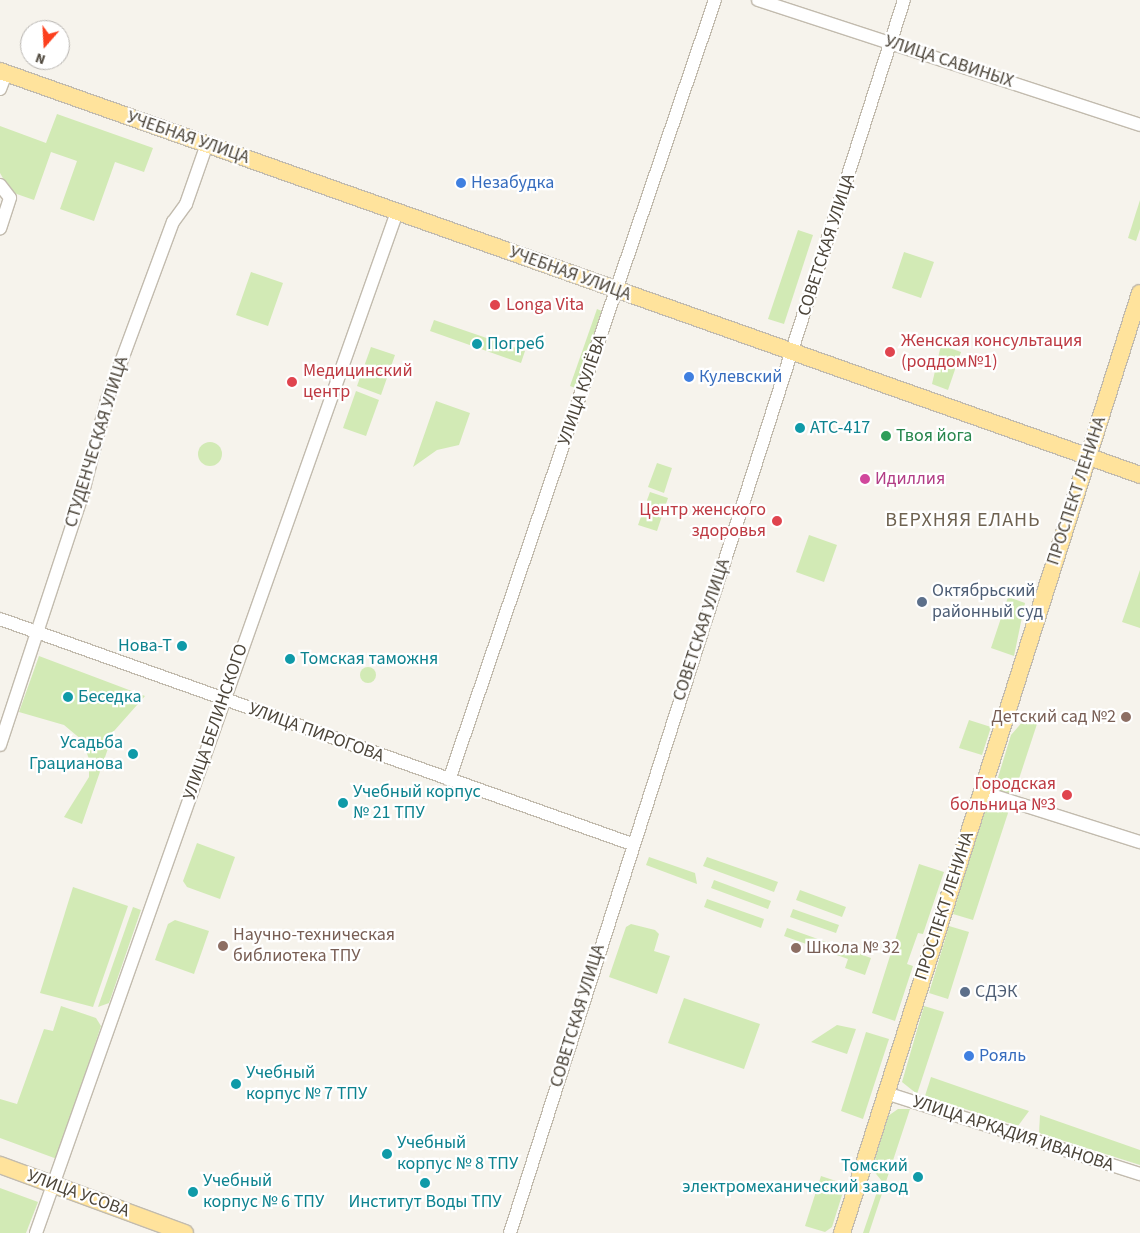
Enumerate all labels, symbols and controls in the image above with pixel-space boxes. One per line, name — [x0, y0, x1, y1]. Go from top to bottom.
north arrow — [20, 20, 70, 70]
street label: УЛИЦА САВИНЫХ — [882, 31, 1016, 93]
text: N — [33, 47, 48, 69]
street label: УЧЕБНАЯ УЛИЦА — [124, 107, 252, 169]
street label: СОВЕТСКАЯ УЛИЦА — [794, 171, 860, 319]
place label: Незабудка — [471, 172, 554, 194]
marker: Незабудка — [455, 177, 467, 189]
street label: УЧЕБНАЯ УЛИЦА — [506, 242, 634, 306]
place label: Longa Vita — [506, 294, 584, 316]
marker: Longa Vita — [488, 298, 502, 312]
place label: Женская консультация (роддом№1) — [901, 331, 1082, 374]
street label: УЛИЦА КУЛЁВА — [554, 332, 612, 448]
place label: Погреб — [487, 333, 544, 355]
marker: Погреб — [471, 338, 483, 350]
marker: Женская консультация (роддом№1) — [883, 345, 897, 359]
street label: СТУДЕНЧЕСКАЯ УЛИЦА — [61, 354, 133, 530]
place label: Медицинский центр — [303, 361, 413, 404]
place label: Кулевский — [699, 366, 782, 388]
marker: Кулевский — [683, 371, 695, 383]
marker: Медицинский центр — [285, 375, 299, 389]
street label: ПРОСПЕКТ ЛЕНИНА — [1043, 414, 1111, 568]
place label: АТС-417 — [810, 417, 870, 439]
marker: АТС-417 — [794, 422, 806, 434]
place label: Твоя йога — [896, 425, 972, 447]
marker: Твоя йога — [880, 430, 892, 442]
place label: Идиллия — [875, 468, 945, 490]
marker: Идиллия — [859, 473, 871, 485]
place label: Центр женского здоровья — [639, 500, 766, 542]
district label: ВЕРХНЯЯ ЕЛАНЬ — [884, 508, 1042, 532]
marker: Центр женского здоровья — [770, 514, 784, 528]
street label: СОВЕТСКАЯ УЛИЦА — [669, 556, 735, 704]
place label: Октябрьский районный суд — [932, 581, 1043, 624]
marker: Октябрьский районный суд — [916, 596, 928, 608]
place label: Нова-Т — [118, 635, 172, 657]
marker: Нова-Т — [176, 640, 188, 652]
street label: УЛИЦА БЕЛИНСКОГО — [179, 641, 253, 803]
place label: Томская таможня — [300, 648, 438, 670]
marker: Томская таможня — [284, 653, 296, 665]
place label: Беседка — [78, 686, 142, 708]
marker: Беседка — [62, 691, 74, 703]
street label: УЛИЦА ПИРОГОВА — [245, 698, 387, 768]
place label: Детский сад №2 — [991, 706, 1116, 728]
marker: Детский сад №2 — [1120, 711, 1132, 723]
place label: Усадьба Грацианова — [29, 733, 123, 776]
marker: Усадьба Грацианова — [127, 748, 139, 760]
place label: Городская больница №3 — [950, 774, 1056, 816]
place label: Учебный корпус № 21 ТПУ — [353, 782, 481, 824]
marker: Городская больница №3 — [1060, 788, 1074, 802]
marker: Учебный корпус № 21 ТПУ — [337, 797, 349, 809]
street label: ПРОСПЕКТ ЛЕНИНА — [911, 829, 979, 983]
place label: Научно-техническая библиотека ТПУ — [233, 925, 395, 968]
place label: Школа № 32 — [806, 937, 900, 959]
marker: Научно-техническая библиотека ТПУ — [217, 940, 229, 952]
street label: СОВЕТСКАЯ УЛИЦА — [546, 942, 610, 1090]
marker: Школа № 32 — [790, 942, 802, 954]
place label: СДЭК — [975, 981, 1017, 1003]
marker: СДЭК — [959, 986, 971, 998]
place label: Рояль — [979, 1045, 1026, 1067]
marker: Рояль — [963, 1050, 975, 1062]
place label: Учебный корпус № 7 ТПУ — [246, 1063, 367, 1106]
marker: Учебный корпус № 7 ТПУ — [230, 1078, 242, 1090]
street label: УЛИЦА АРКАДИЯ ИВАНОВА — [910, 1091, 1116, 1177]
place label: Учебный корпус № 8 ТПУ — [397, 1133, 518, 1176]
marker: Учебный корпус № 8 ТПУ — [381, 1148, 393, 1160]
place label: Томский электромеханический завод — [682, 1156, 908, 1198]
street label: УЛИЦА УСОВА — [24, 1165, 132, 1223]
place label: Учебный корпус № 6 ТПУ — [203, 1171, 324, 1214]
marker: Томский электромеханический завод — [912, 1171, 924, 1183]
marker: Институт Воды ТПУ — [419, 1177, 431, 1189]
marker: Учебный корпус № 6 ТПУ — [187, 1186, 199, 1198]
place label: Институт Воды ТПУ — [348, 1191, 502, 1213]

